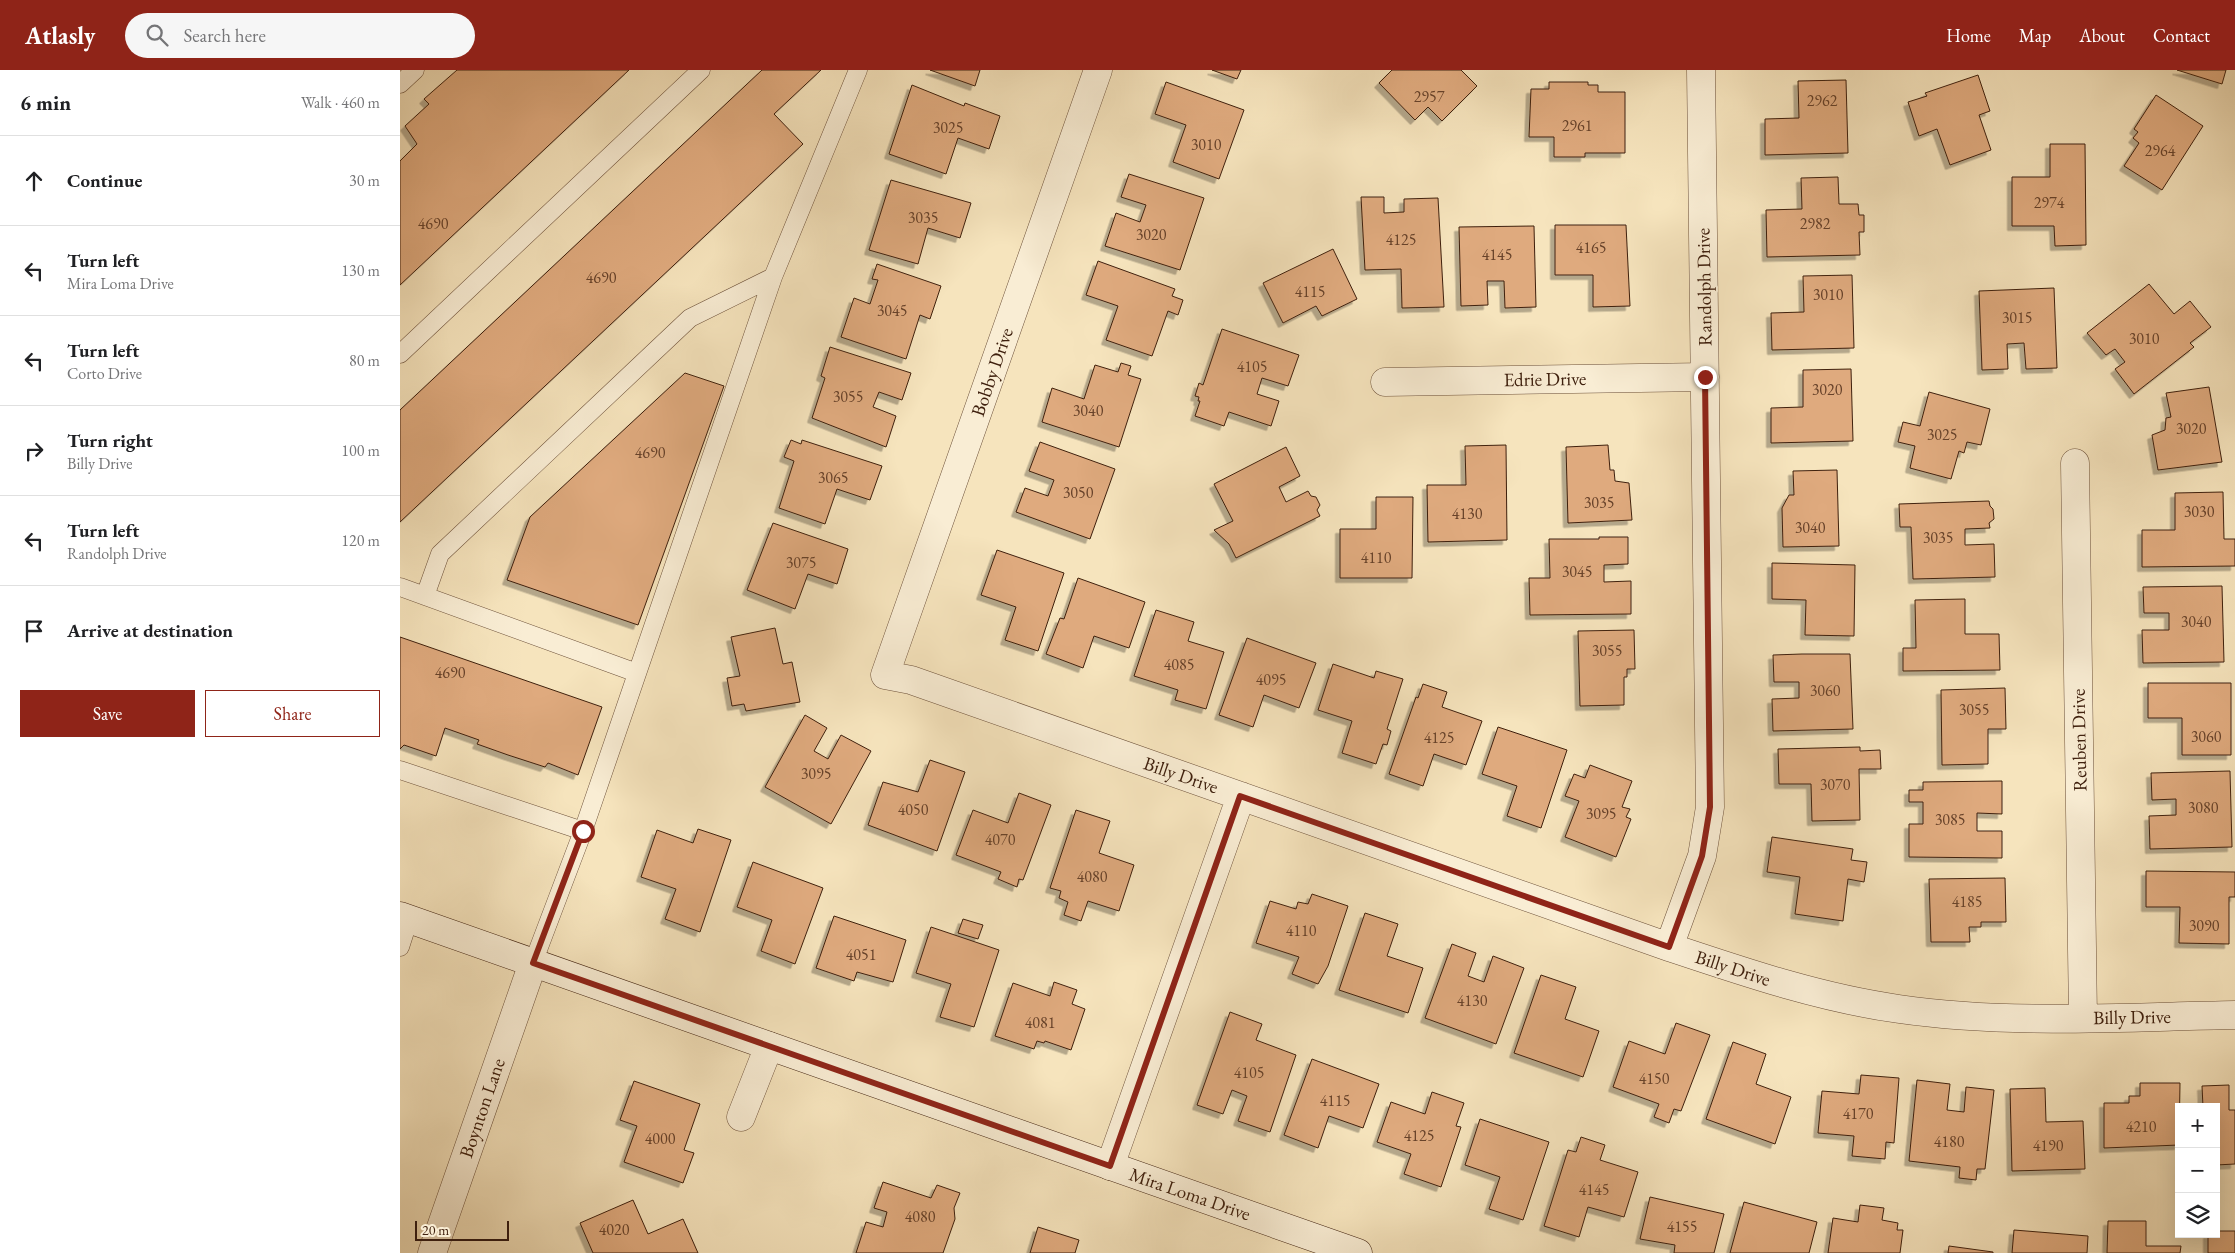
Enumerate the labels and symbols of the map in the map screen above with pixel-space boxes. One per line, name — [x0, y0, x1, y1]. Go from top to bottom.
house number: 2957 — [1414, 86, 1445, 107]
house number: 2962 — [1807, 90, 1838, 111]
house number: 2961 — [1562, 115, 1592, 136]
house number: 3025 — [933, 117, 963, 138]
house number: 3010 — [1191, 134, 1222, 155]
house number: 2964 — [2145, 140, 2176, 161]
house number: 2974 — [2034, 192, 2065, 213]
house number: 3035 — [908, 207, 938, 228]
house number: 4690 — [418, 213, 449, 234]
house number: 2982 — [1800, 213, 1831, 234]
house number: 3020 — [1136, 224, 1167, 245]
street label: Randolph Drive — [1690, 228, 1718, 346]
house number: 4125 — [1386, 229, 1416, 250]
house number: 4165 — [1576, 237, 1606, 258]
house number: 4145 — [1482, 244, 1512, 265]
house number: 4690 — [586, 267, 617, 288]
house number: 4115 — [1295, 281, 1325, 302]
house number: 3010 — [1813, 284, 1844, 305]
house number: 3045 — [877, 300, 907, 321]
house number: 3015 — [2002, 307, 2032, 328]
street label: Bobby Drive — [965, 324, 1019, 420]
house number: 3010 — [2129, 328, 2160, 349]
house number: 4105 — [1237, 356, 1267, 377]
street label: Edrie Drive — [1503, 366, 1587, 392]
route end — [1694, 366, 1717, 389]
house number: 3020 — [1812, 379, 1843, 400]
house number: 3055 — [833, 386, 863, 407]
house number: 3040 — [1073, 400, 1104, 421]
house number: 3020 — [2176, 418, 2207, 439]
house number: 3025 — [1927, 424, 1957, 445]
house number: 4690 — [635, 442, 666, 463]
house number: 3065 — [818, 467, 848, 488]
house number: 3050 — [1063, 482, 1094, 503]
house number: 3035 — [1584, 492, 1614, 513]
house number: 3030 — [2184, 501, 2215, 522]
house number: 4130 — [1452, 503, 1483, 524]
house number: 3040 — [1795, 517, 1826, 538]
house number: 3035 — [1923, 527, 1953, 548]
house number: 4110 — [1361, 547, 1392, 568]
house number: 3075 — [786, 552, 816, 573]
house number: 3045 — [1562, 561, 1592, 582]
house number: 3040 — [2181, 611, 2212, 632]
house number: 3055 — [1592, 640, 1622, 661]
house number: 4085 — [1164, 654, 1194, 675]
house number: 4690 — [435, 662, 466, 683]
house number: 4095 — [1256, 669, 1286, 690]
house number: 3060 — [1810, 680, 1841, 701]
street label: Reuben Drive — [2066, 688, 2092, 792]
house number: 3055 — [1959, 699, 1989, 720]
house number: 3060 — [2191, 726, 2222, 747]
house number: 4125 — [1424, 727, 1454, 748]
street label: Billy Drive — [1140, 751, 1222, 799]
house number: 3095 — [801, 763, 831, 784]
house number: 3070 — [1820, 774, 1851, 795]
house number: 3080 — [2188, 797, 2219, 818]
house number: 4050 — [898, 799, 929, 820]
house number: 3095 — [1586, 803, 1616, 824]
house number: 3085 — [1935, 809, 1965, 830]
route start — [572, 820, 595, 843]
house number: 4070 — [985, 829, 1016, 850]
house number: 4080 — [1077, 866, 1108, 887]
house number: 4185 — [1952, 891, 1982, 912]
house number: 3090 — [2189, 915, 2220, 936]
house number: 4110 — [1286, 920, 1317, 941]
house number: 4051 — [846, 944, 876, 965]
street label: Billy Drive — [1692, 944, 1774, 992]
house number: 4130 — [1457, 990, 1488, 1011]
street label: Billy Drive — [2093, 1004, 2171, 1030]
house number: 4081 — [1025, 1012, 1055, 1033]
street label: Boynton Lane — [453, 1055, 511, 1161]
house number: 4105 — [1234, 1062, 1264, 1083]
house number: 4150 — [1639, 1068, 1670, 1089]
house number: 4115 — [1320, 1090, 1350, 1111]
house number: 4170 — [1843, 1103, 1874, 1124]
house number: 4210 — [2126, 1116, 2157, 1137]
house number: 4125 — [1404, 1125, 1434, 1146]
house number: 4000 — [645, 1128, 676, 1149]
house number: 4180 — [1934, 1131, 1965, 1152]
house number: 4190 — [2033, 1135, 2064, 1156]
street label: Mira Loma Drive — [1126, 1162, 1254, 1226]
house number: 4145 — [1579, 1179, 1609, 1200]
house number: 4080 — [905, 1206, 936, 1227]
house number: 4155 — [1667, 1216, 1697, 1237]
scale bar — [415, 1218, 509, 1241]
house number: 4020 — [599, 1219, 630, 1240]

